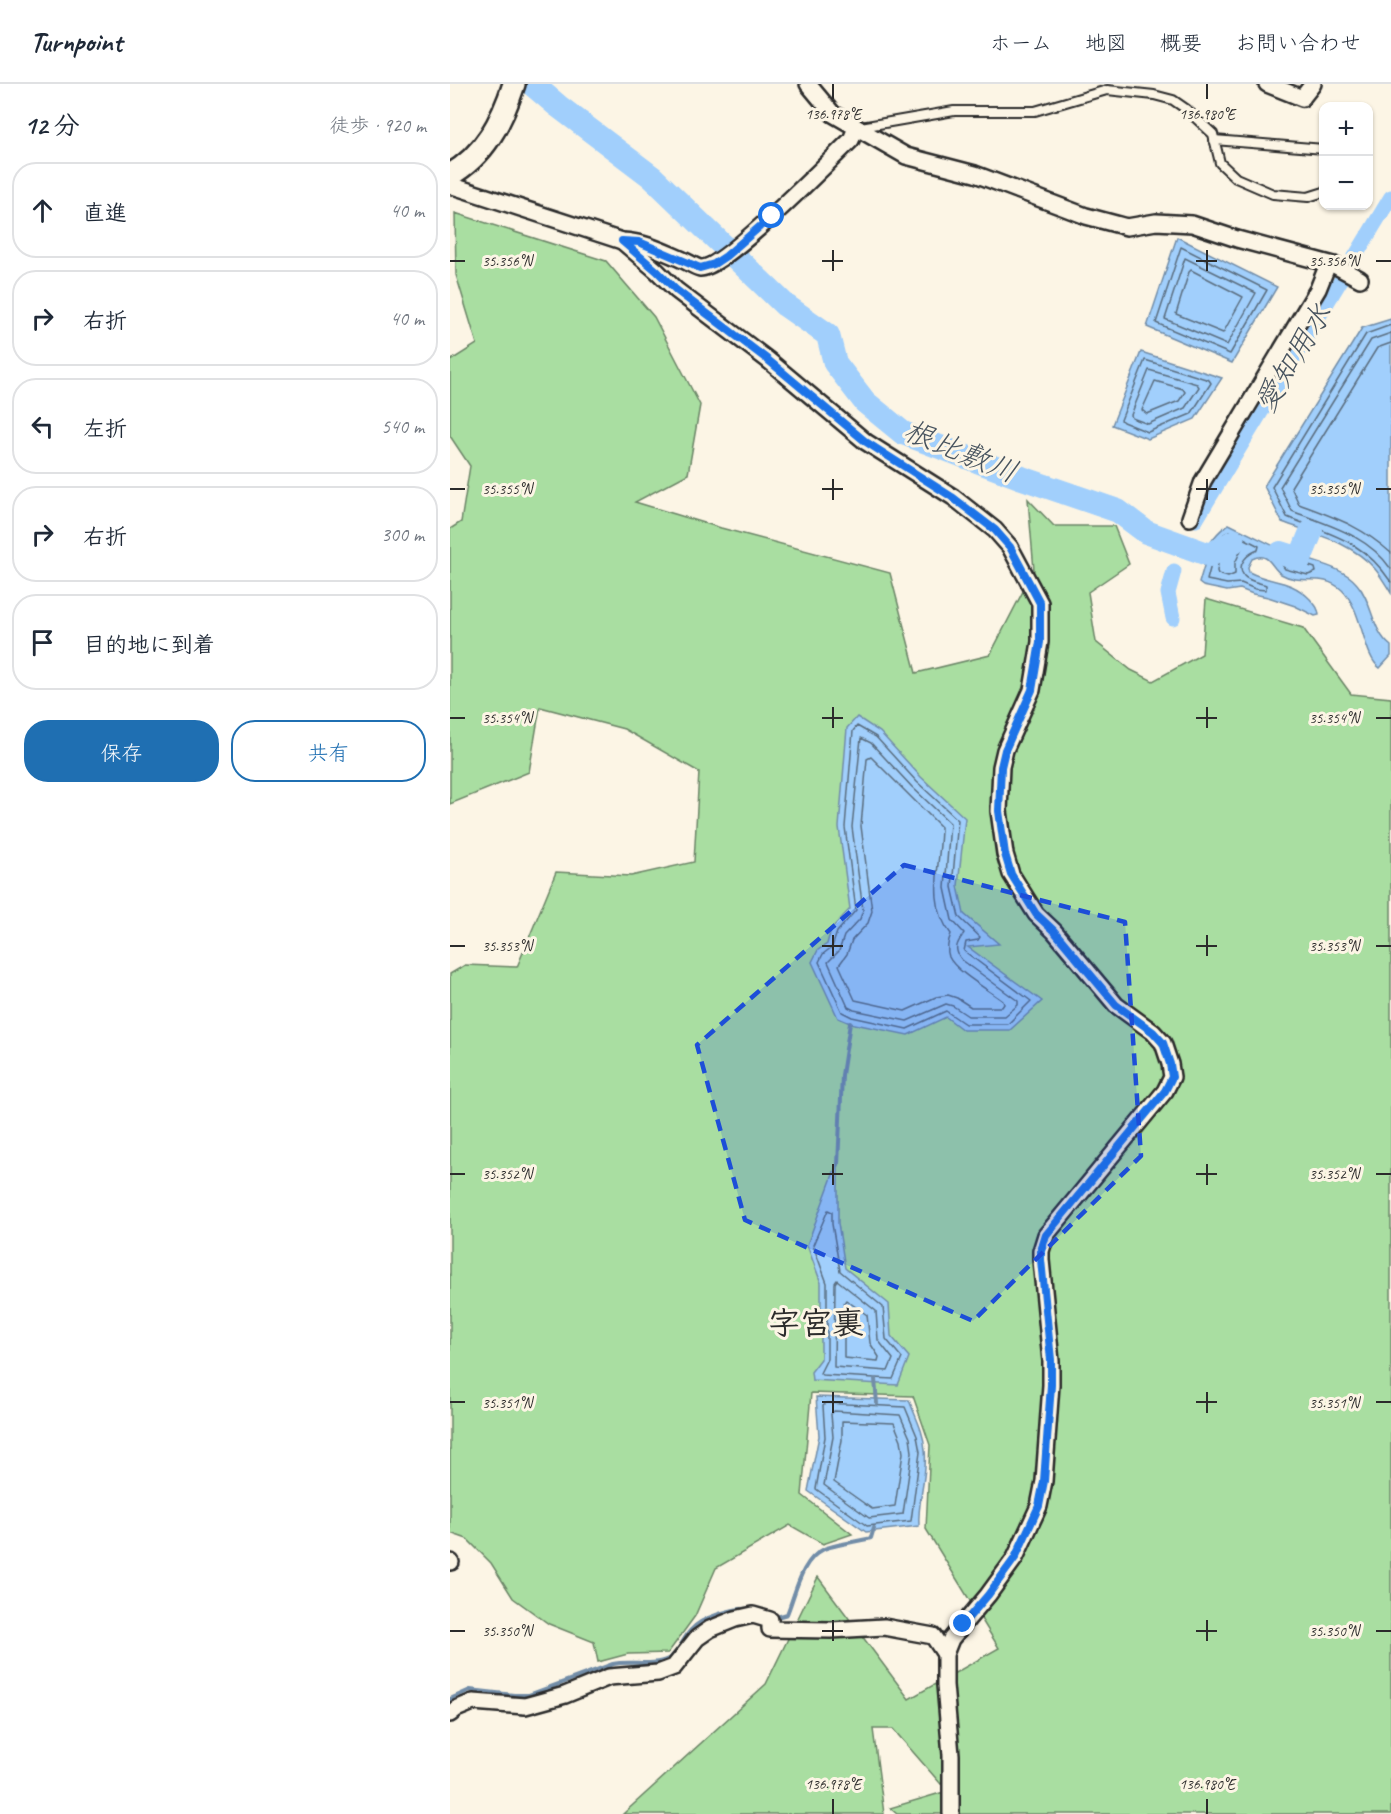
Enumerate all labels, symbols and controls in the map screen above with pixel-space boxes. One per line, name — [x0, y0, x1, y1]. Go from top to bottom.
text: Turnpoint — [30, 24, 122, 59]
text: ホーム — [990, 30, 1052, 56]
text: 地図 — [1085, 30, 1127, 56]
text: 概要 — [1160, 30, 1202, 56]
text: お問い合わせ — [1235, 30, 1361, 56]
map controls — [1319, 102, 1373, 210]
button: + — [1319, 102, 1373, 156]
text: 136.978°E — [805, 105, 863, 124]
text: 136.980°E — [1179, 105, 1237, 124]
text: 12 分 — [24, 109, 80, 142]
text: 徒歩 · 920 m — [330, 113, 426, 138]
button: − — [1319, 156, 1373, 210]
icon: ahead — [26, 194, 59, 227]
text: 40 m — [390, 198, 424, 223]
text: 直進 — [83, 199, 127, 227]
route start — [758, 202, 784, 228]
text: 35.356°N — [482, 252, 535, 271]
text: 35.356°N — [1309, 252, 1362, 271]
water label: 愛知用水 — [1246, 297, 1340, 419]
icon: right — [26, 302, 59, 335]
text: 40 m — [390, 306, 424, 331]
text: 右折 — [83, 307, 127, 335]
icon: left — [26, 410, 59, 443]
water label: 根比敷川 — [898, 411, 1024, 491]
text: 540 m — [381, 414, 424, 439]
text: 左折 — [83, 415, 127, 443]
text: 35.355°N — [482, 480, 535, 499]
text: 35.355°N — [1309, 480, 1362, 499]
icon: right — [26, 518, 59, 551]
text: 300 m — [381, 522, 424, 547]
text: 右折 — [83, 523, 127, 551]
icon: arrive — [26, 626, 59, 659]
text: 目的地に到着 — [83, 631, 215, 659]
text: 35.354°N — [482, 709, 535, 728]
text: 35.354°N — [1309, 709, 1362, 728]
button: 保存 — [24, 720, 219, 782]
button: 共有 — [231, 720, 426, 782]
text: 35.353°N — [482, 937, 535, 956]
text: 35.353°N — [1309, 937, 1362, 956]
text: 35.352°N — [482, 1165, 535, 1184]
text: 35.352°N — [1309, 1165, 1362, 1184]
district label: 字宮裏 — [768, 1303, 864, 1344]
text: 35.351°N — [482, 1394, 535, 1413]
text: 35.351°N — [1309, 1394, 1362, 1413]
route end — [949, 1610, 975, 1636]
text: 35.350°N — [482, 1622, 535, 1641]
text: 35.350°N — [1309, 1622, 1362, 1641]
text: 136.978°E — [805, 1775, 863, 1794]
text: 136.980°E — [1179, 1775, 1237, 1794]

